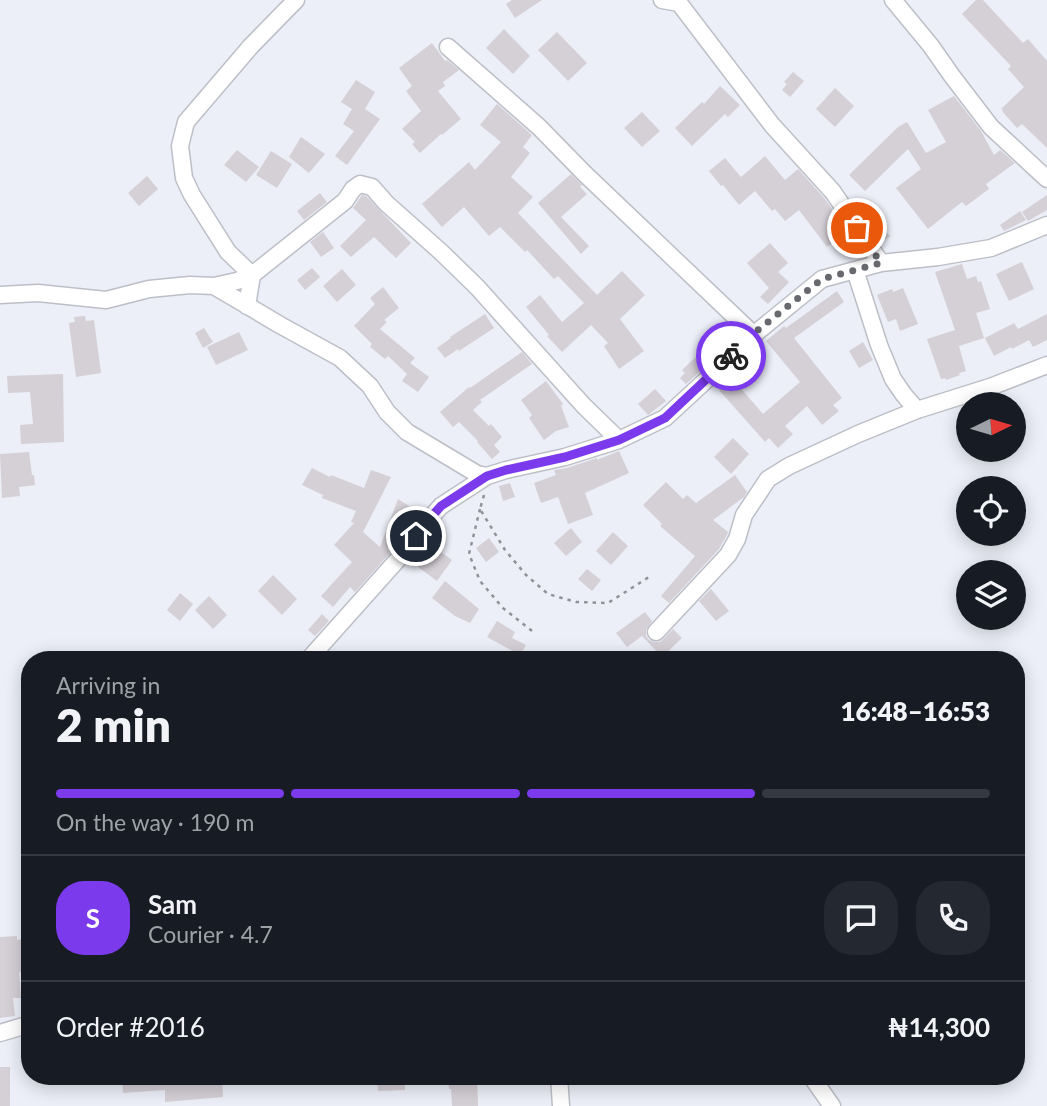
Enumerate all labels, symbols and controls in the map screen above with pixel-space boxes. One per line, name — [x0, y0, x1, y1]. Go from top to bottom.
pin — [827, 198, 887, 258]
icon: bag — [838, 209, 876, 247]
courier — [696, 321, 766, 391]
icon: bike — [712, 337, 750, 375]
north arrow — [956, 392, 1026, 462]
map controls — [956, 392, 1026, 630]
button: locate — [956, 476, 1026, 546]
pin — [386, 506, 446, 566]
icon: home — [397, 517, 435, 555]
button: layers — [956, 560, 1026, 630]
text: Arriving in — [56, 671, 160, 699]
text: 16:48–16:53 — [840, 695, 990, 727]
text: 2 min — [56, 697, 171, 752]
text: On the way · 190 m — [56, 808, 255, 836]
button: chat — [824, 881, 898, 955]
button: phone — [916, 881, 990, 955]
text: Sam — [148, 888, 197, 920]
text: S — [86, 902, 100, 934]
text: Courier · 4.7 — [148, 920, 273, 948]
text: Order #2016 — [56, 1011, 205, 1043]
text: ₦14,300 — [888, 1011, 990, 1043]

